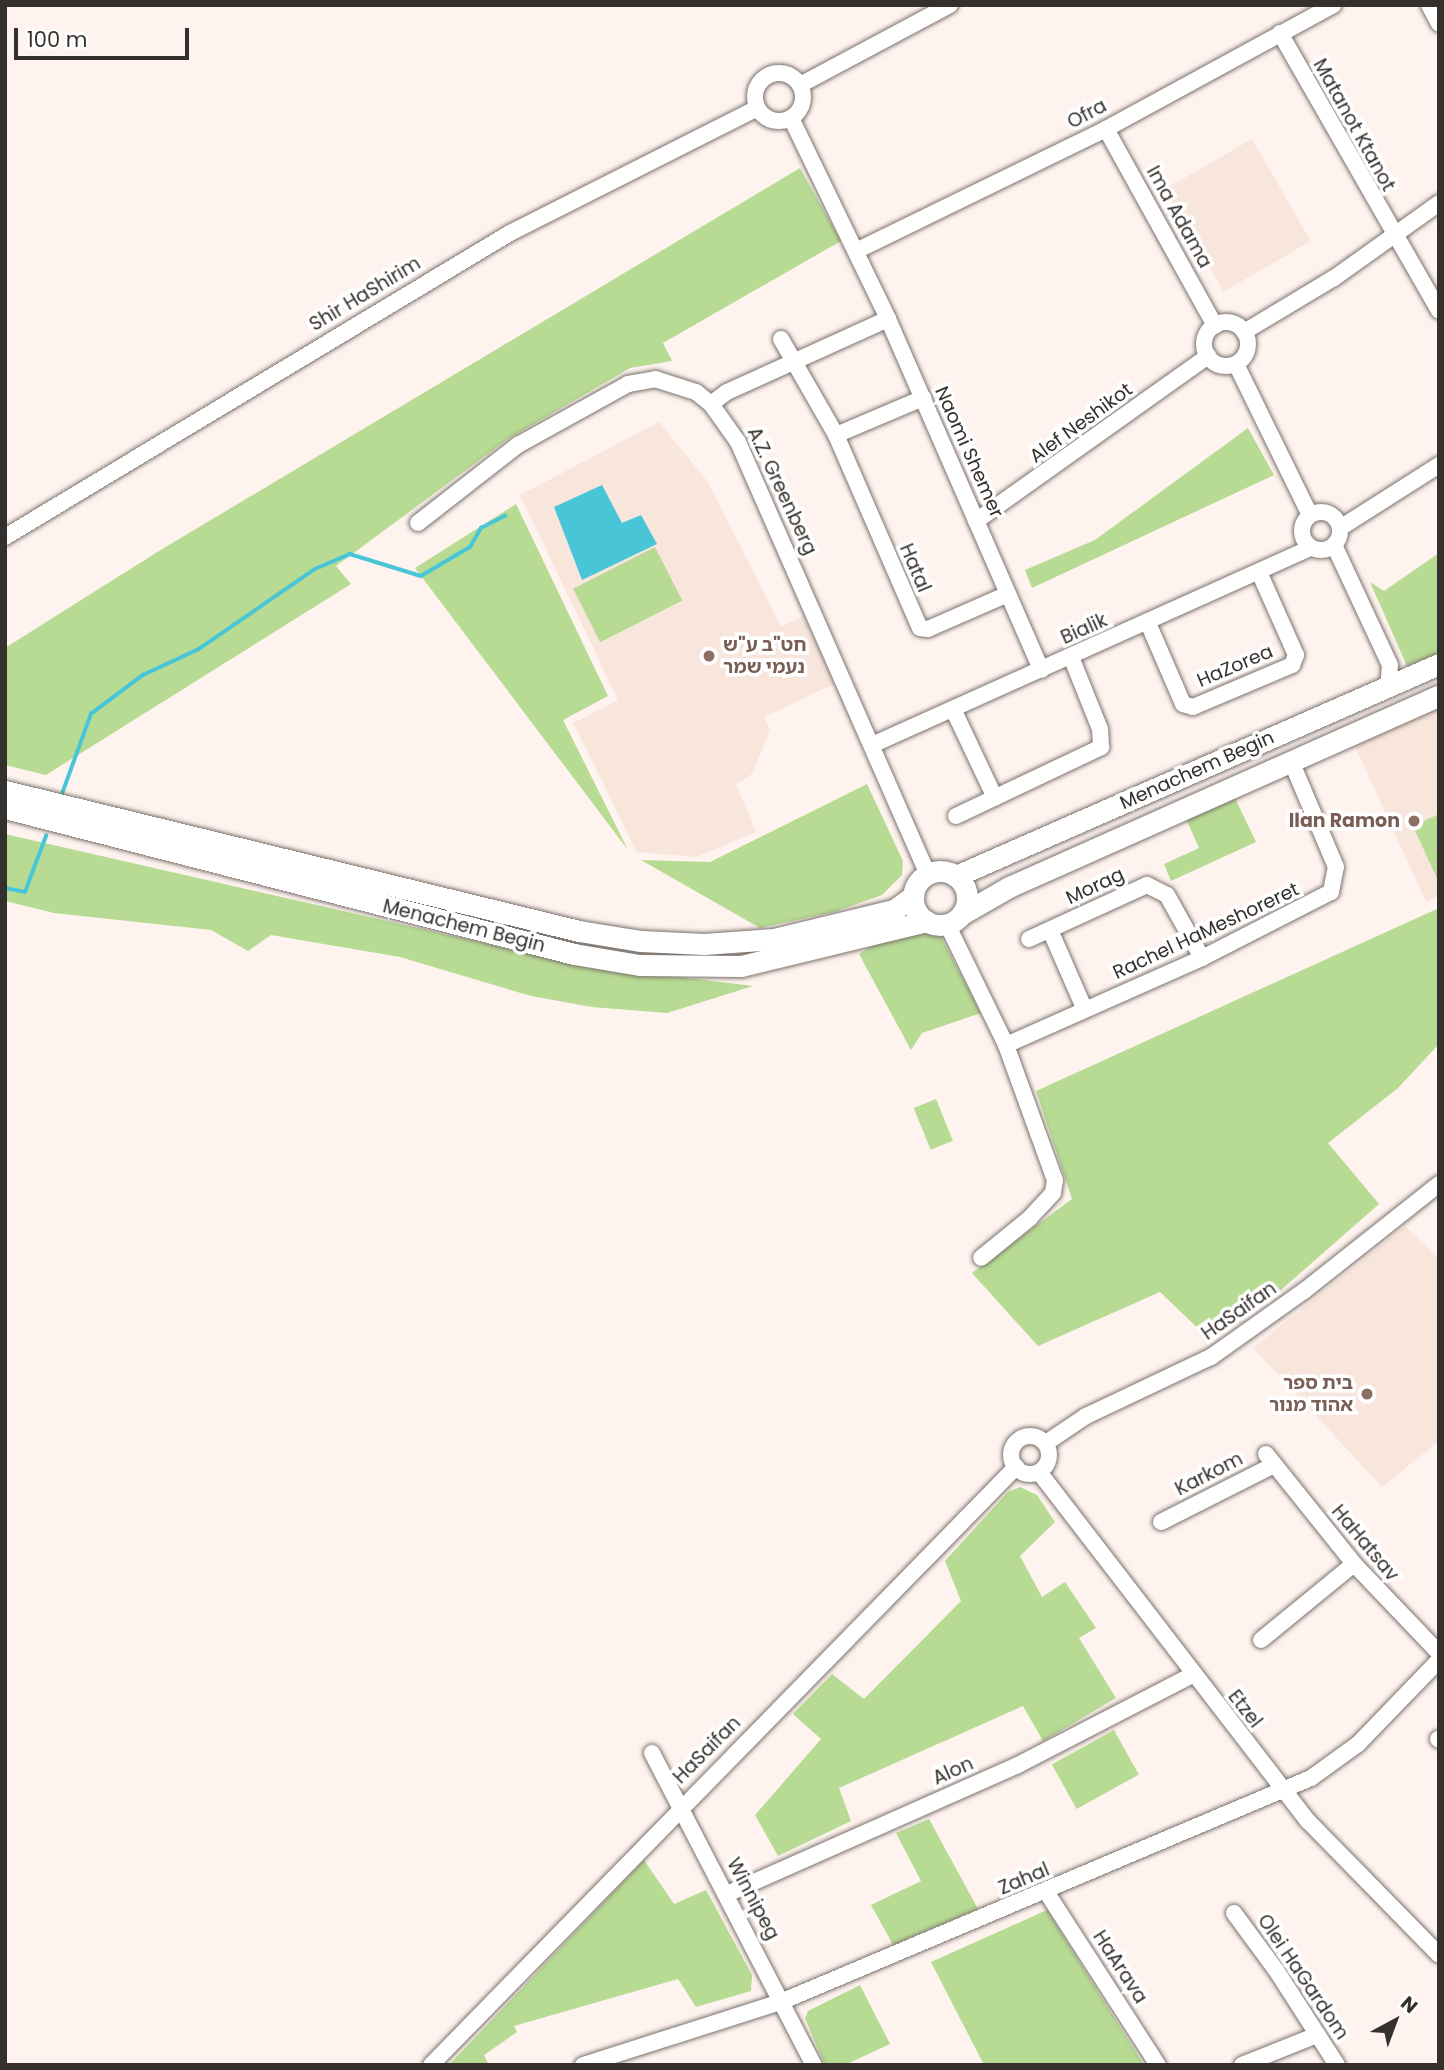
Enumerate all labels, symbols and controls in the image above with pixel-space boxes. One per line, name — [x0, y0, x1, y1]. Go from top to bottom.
scale bar — [18, 14, 192, 58]
text: 100 m — [27, 25, 87, 54]
street label: Matanot Ktanot — [1308, 55, 1400, 195]
street label: Ofra — [1063, 94, 1111, 134]
street label: Ima Adama — [1142, 162, 1216, 272]
street label: Shir HaShirim — [305, 252, 425, 336]
street label: Alef Neshikot — [1025, 378, 1137, 468]
street label: Naomi Shemer — [930, 383, 1008, 521]
street label: A.Z. Greenberg — [742, 424, 822, 558]
street label: Hatal — [895, 540, 935, 596]
street label: Bialik — [1057, 609, 1111, 649]
place label: חט"ב ע"ש נעמי שמר — [723, 634, 806, 678]
street label: HaZorea — [1194, 640, 1276, 692]
marker: חט"ב ע"ש נעמי שמר — [701, 648, 717, 664]
street label: Menachem Begin — [1116, 726, 1278, 814]
place label: Ilan Ramon — [1289, 810, 1400, 832]
marker: Ilan Ramon — [1406, 813, 1422, 829]
street label: Morag — [1062, 863, 1128, 909]
street label: Rachel HaMeshoreret — [1109, 878, 1303, 984]
street label: Menachem Begin — [381, 895, 547, 957]
street label: HaSaifan — [1197, 1277, 1281, 1345]
place label: בית ספר אהוד מנור — [1269, 1372, 1353, 1416]
marker: בית ספר אהוד מנור — [1359, 1386, 1375, 1402]
street label: Karkom — [1171, 1447, 1247, 1501]
street label: HaHatsav — [1327, 1500, 1403, 1586]
street label: Etzel — [1223, 1686, 1267, 1732]
street label: HaSaifan — [669, 1712, 745, 1788]
street label: Alon — [929, 1752, 977, 1790]
street label: Winnipeg — [722, 1854, 784, 1944]
street label: Zahal — [995, 1858, 1053, 1900]
street label: Olei HaGardom — [1253, 1910, 1353, 2044]
street label: HaArava — [1088, 1926, 1152, 2008]
north arrow — [1360, 1986, 1430, 2056]
text: N — [1395, 1990, 1423, 2020]

